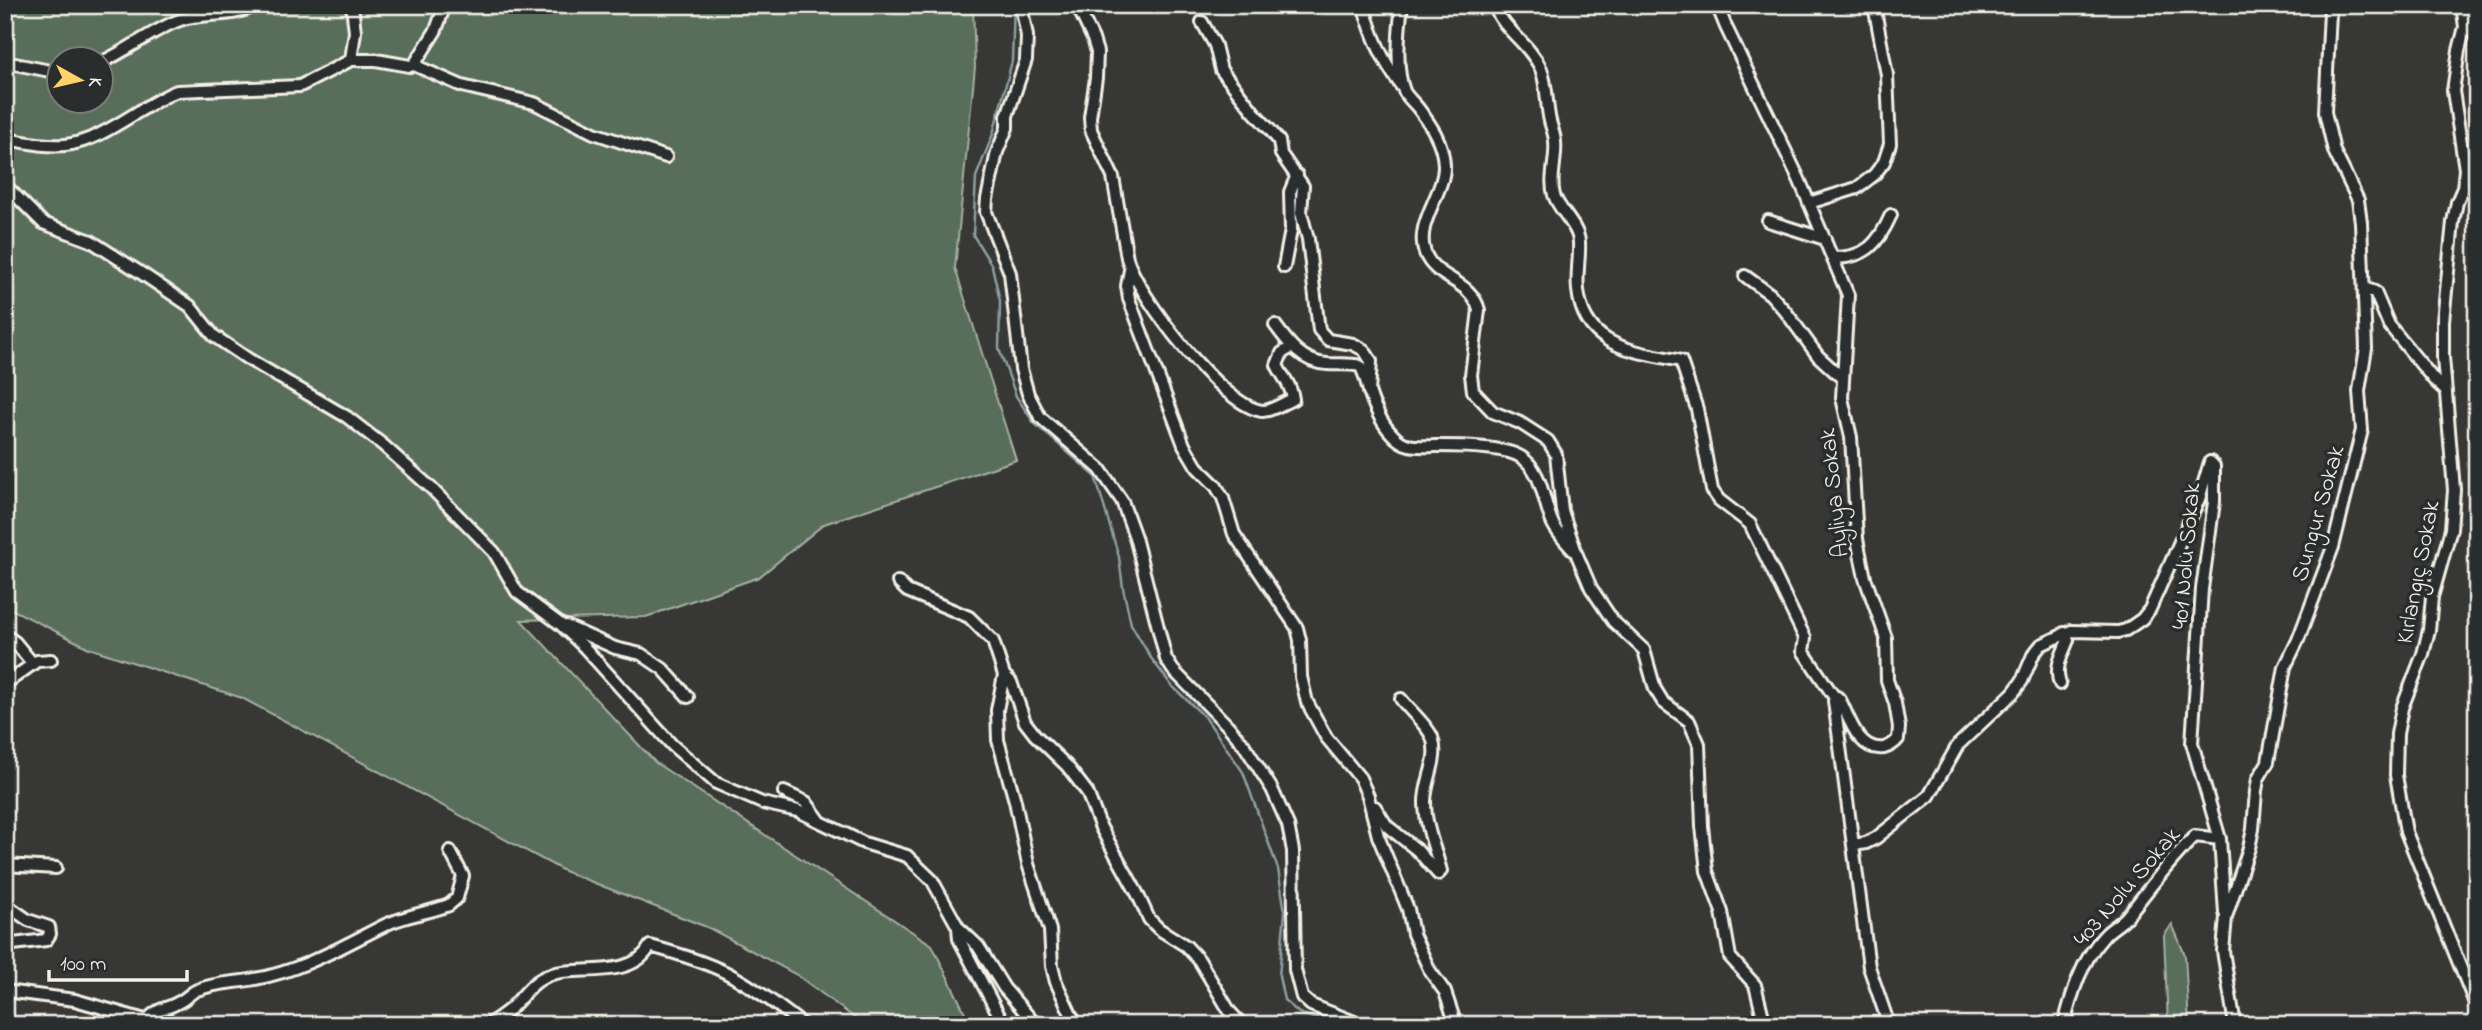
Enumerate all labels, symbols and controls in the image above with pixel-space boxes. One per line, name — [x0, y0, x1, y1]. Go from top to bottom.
north arrow — [46, 46, 116, 116]
text: K — [80, 76, 108, 89]
street label: Ayliya Sokak — [1811, 426, 1861, 559]
street label: Sungur Sokak — [2283, 441, 2356, 586]
street label: 401 Nolu Sokak — [2164, 481, 2211, 631]
street label: Kırlangıç Sokak — [2388, 497, 2451, 647]
street label: 403 Nolu Sokak — [2066, 820, 2190, 955]
scale bar — [49, 939, 187, 983]
text: 100 m — [60, 950, 106, 980]

